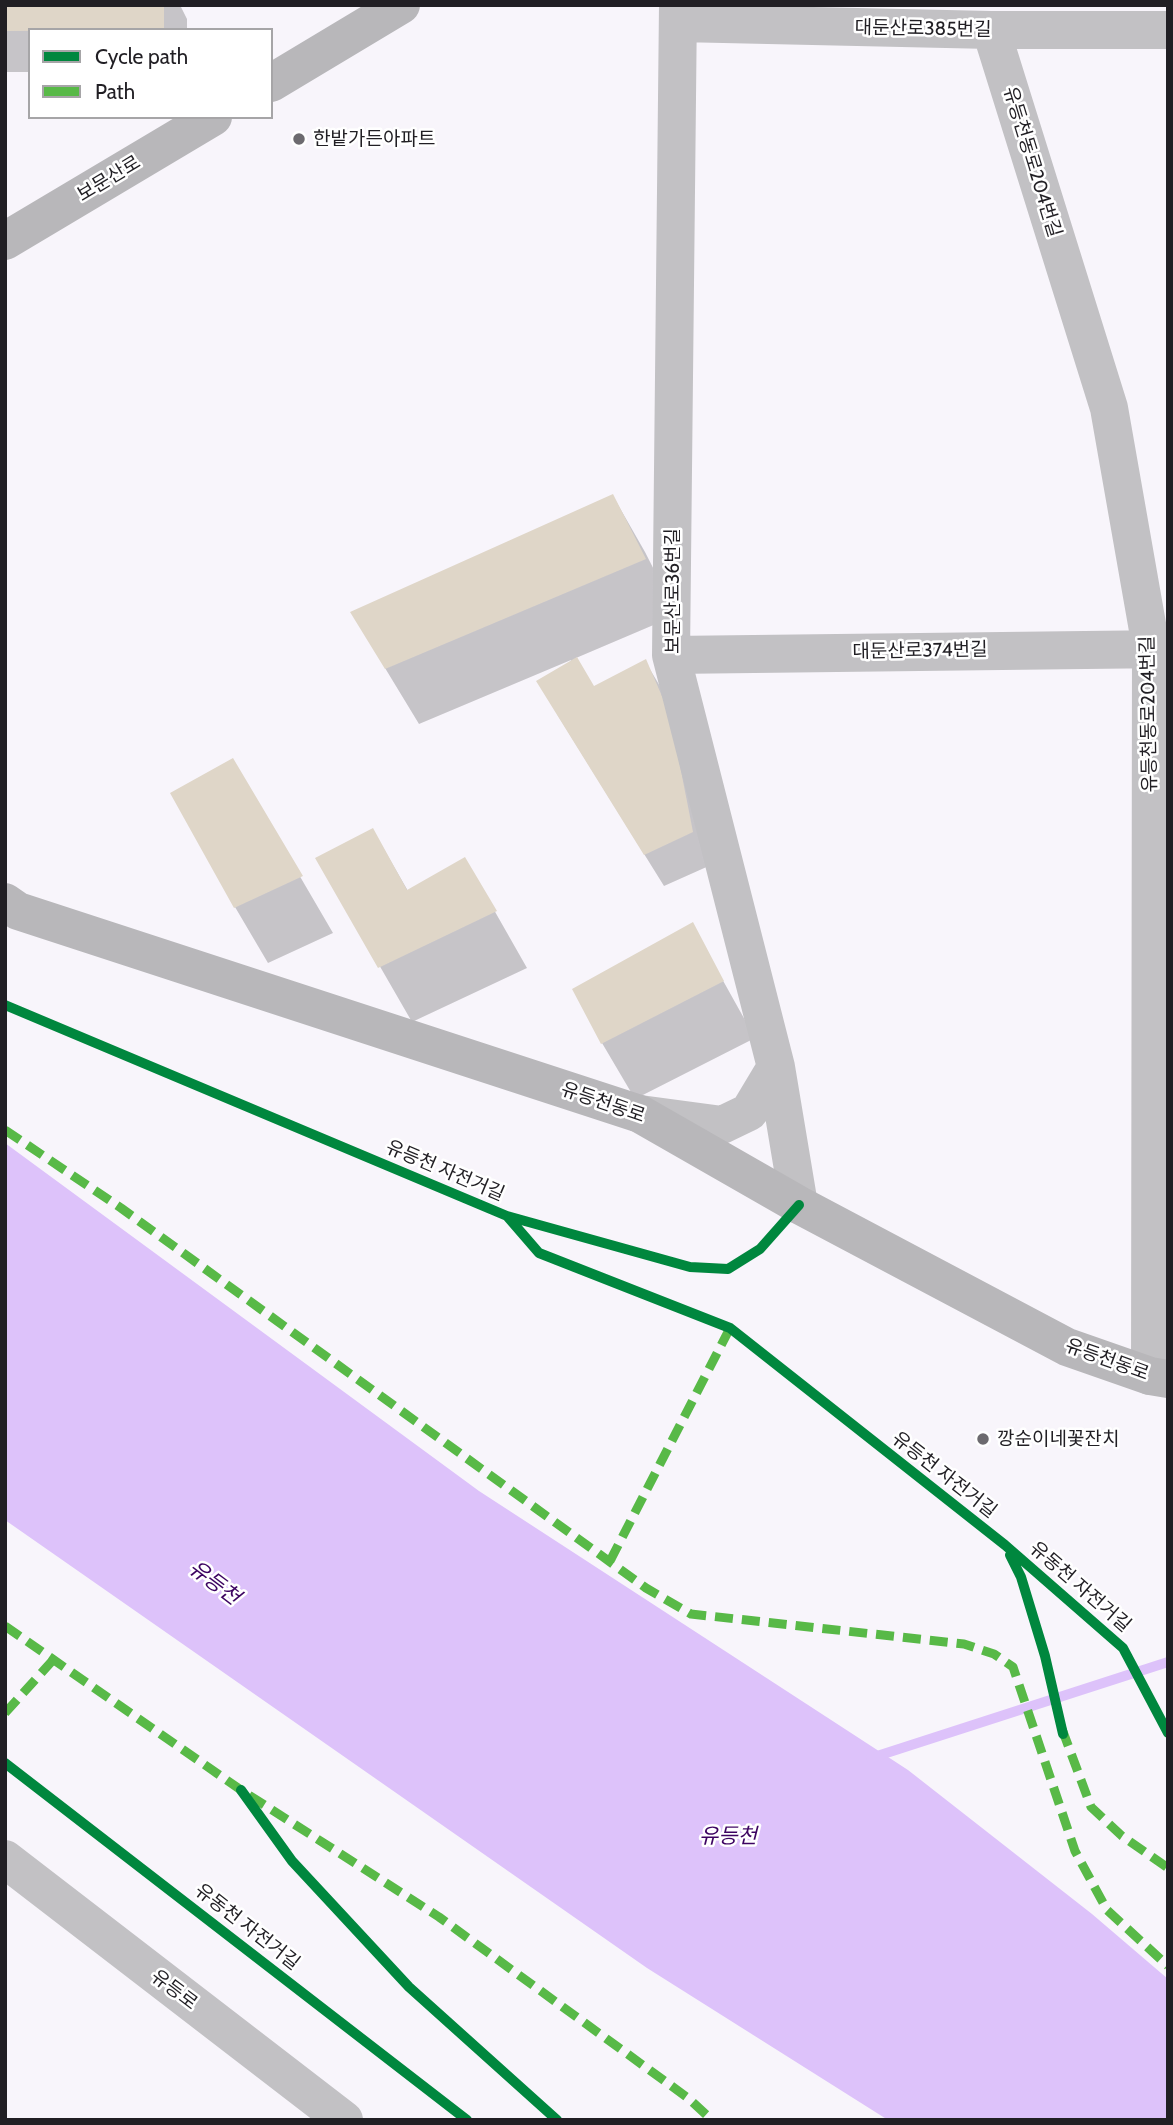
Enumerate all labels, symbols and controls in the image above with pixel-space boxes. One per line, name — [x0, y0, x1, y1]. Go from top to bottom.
street label: 대둔산로385번길 — [854, 16, 992, 42]
legend — [28, 28, 273, 119]
text: Cycle path — [95, 44, 188, 69]
text: Path — [95, 79, 135, 104]
street label: 유등천동로204번길 — [998, 84, 1066, 240]
place label: 한밭가든아파트 — [313, 128, 435, 150]
marker: 한밭가든아파트 — [291, 131, 307, 147]
street label: 보문산로 — [73, 151, 145, 207]
street label: 보문산로36번길 — [662, 528, 684, 654]
street label: 유등천동로204번길 — [1136, 636, 1162, 792]
street label: 대둔산로374번길 — [852, 638, 988, 664]
street label: 유등천동로 — [558, 1078, 648, 1128]
street label: 유등천 자전거길 — [382, 1136, 508, 1206]
street label: 유등천동로 — [1062, 1334, 1152, 1386]
street label: 유등천 자전거길 — [887, 1427, 1001, 1523]
place label: 깡순이네꽃잔치 — [997, 1428, 1119, 1450]
marker: 깡순이네꽃잔치 — [975, 1431, 991, 1447]
street label: 유동천 자전거길 — [1025, 1537, 1135, 1637]
water label: 유등천 — [183, 1555, 245, 1611]
water label: 유등천 — [699, 1824, 757, 1850]
street label: 유동천 자전거길 — [190, 1879, 304, 1975]
street label: 유등로 — [146, 1965, 202, 2015]

